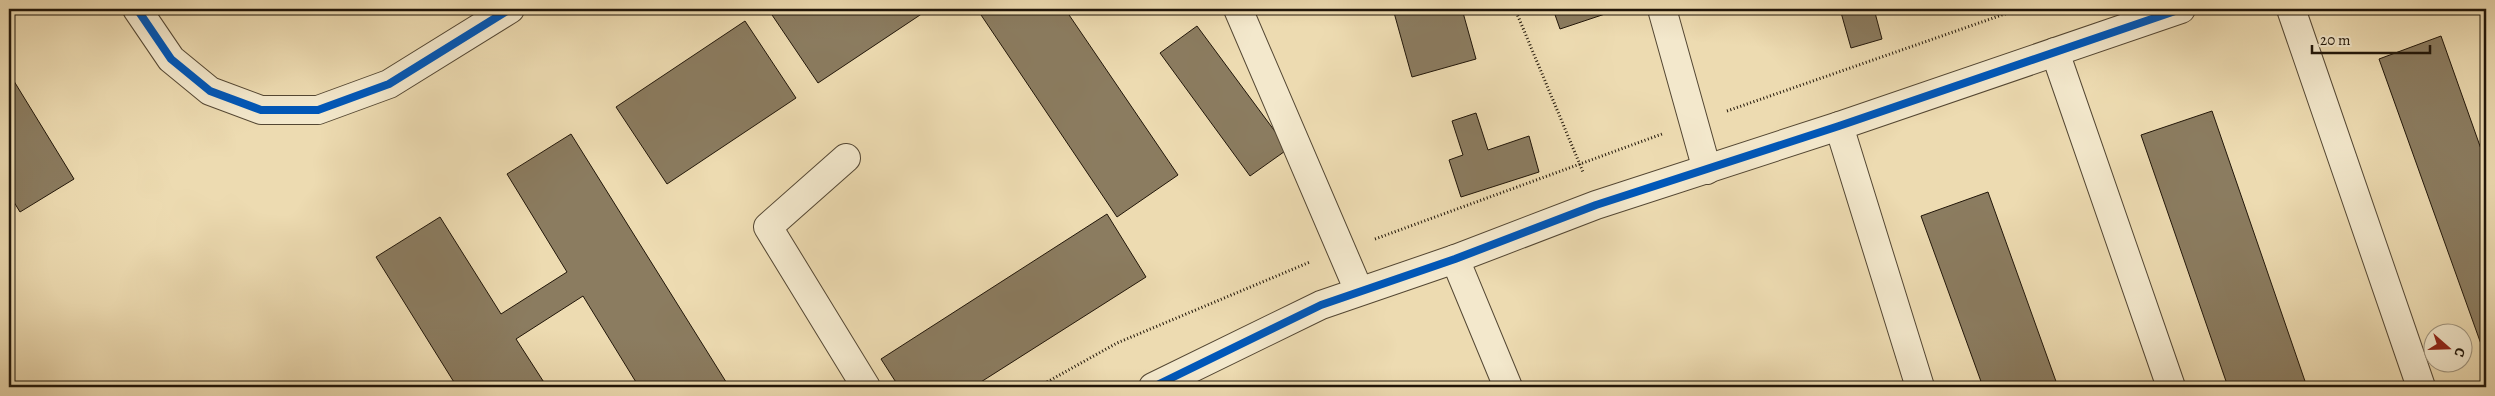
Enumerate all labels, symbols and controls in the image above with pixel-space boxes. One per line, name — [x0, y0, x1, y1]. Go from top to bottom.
scale bar — [2312, 22, 2430, 54]
text: 20 m — [2320, 30, 2351, 50]
north arrow — [2422, 324, 2472, 374]
text: С — [2449, 345, 2470, 360]

